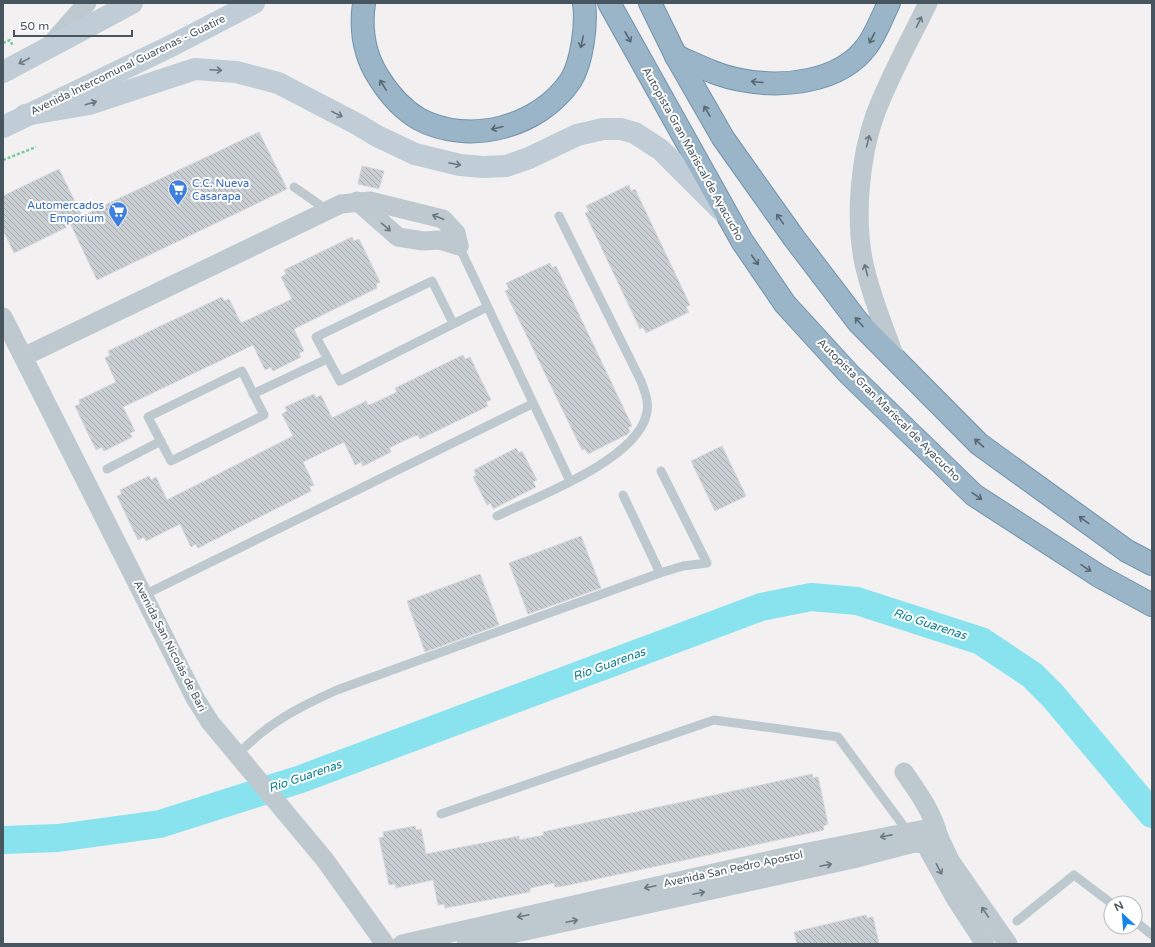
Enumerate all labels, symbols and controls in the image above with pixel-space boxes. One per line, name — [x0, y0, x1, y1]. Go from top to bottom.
scale bar — [14, 12, 132, 38]
street label: Avenida Intercomunal Guarenas - Guatire — [28, 12, 228, 118]
one-way arrow — [916, 16, 923, 28]
text: 50 m — [20, 19, 49, 33]
one-way arrow — [624, 31, 632, 43]
one-way arrow — [867, 31, 875, 43]
one-way arrow — [578, 35, 586, 48]
one-way arrow — [18, 58, 30, 65]
street label: Autopista Gran Mariscal de Ayacucho — [640, 65, 746, 243]
one-way arrow — [209, 66, 222, 73]
one-way arrow — [751, 78, 764, 86]
one-way arrow — [379, 80, 387, 91]
one-way arrow — [85, 99, 98, 106]
one-way arrow — [703, 105, 711, 117]
one-way arrow — [330, 111, 342, 118]
one-way arrow — [491, 125, 504, 133]
one-way arrow — [865, 135, 872, 148]
one-way arrow — [448, 161, 461, 169]
place label: C.C. Nueva Casarapa — [192, 177, 249, 203]
supermarket icon: C.C. Nueva Casarapa — [167, 178, 189, 206]
place label: Automercados Emporium — [27, 199, 104, 225]
supermarket icon: Automercados Emporium — [107, 200, 129, 228]
one-way arrow — [432, 213, 444, 221]
one-way arrow — [776, 213, 784, 224]
one-way arrow — [380, 223, 391, 232]
one-way arrow — [751, 254, 759, 265]
one-way arrow — [862, 264, 869, 277]
one-way arrow — [854, 317, 863, 327]
street label: Autopista Gran Mariscal de Ayacucho — [815, 336, 963, 484]
one-way arrow — [974, 439, 984, 448]
one-way arrow — [972, 492, 983, 500]
one-way arrow — [1079, 516, 1090, 524]
one-way arrow — [1080, 564, 1091, 572]
street label: Avenida San Nicolás de Bari — [131, 578, 209, 714]
water label: Río Guarenas — [892, 606, 970, 643]
water label: Río Guarenas — [571, 644, 648, 684]
water label: Río Guarenas — [267, 757, 344, 795]
one-way arrow — [880, 833, 893, 841]
street label: Avenida San Pedro Apostol — [662, 848, 804, 890]
one-way arrow — [819, 861, 832, 869]
one-way arrow — [935, 863, 943, 875]
one-way arrow — [643, 883, 656, 891]
one-way arrow — [692, 888, 705, 896]
north arrow — [1103, 895, 1143, 935]
text: N — [1112, 899, 1126, 914]
one-way arrow — [981, 907, 989, 918]
one-way arrow — [517, 912, 530, 920]
one-way arrow — [565, 916, 578, 924]

